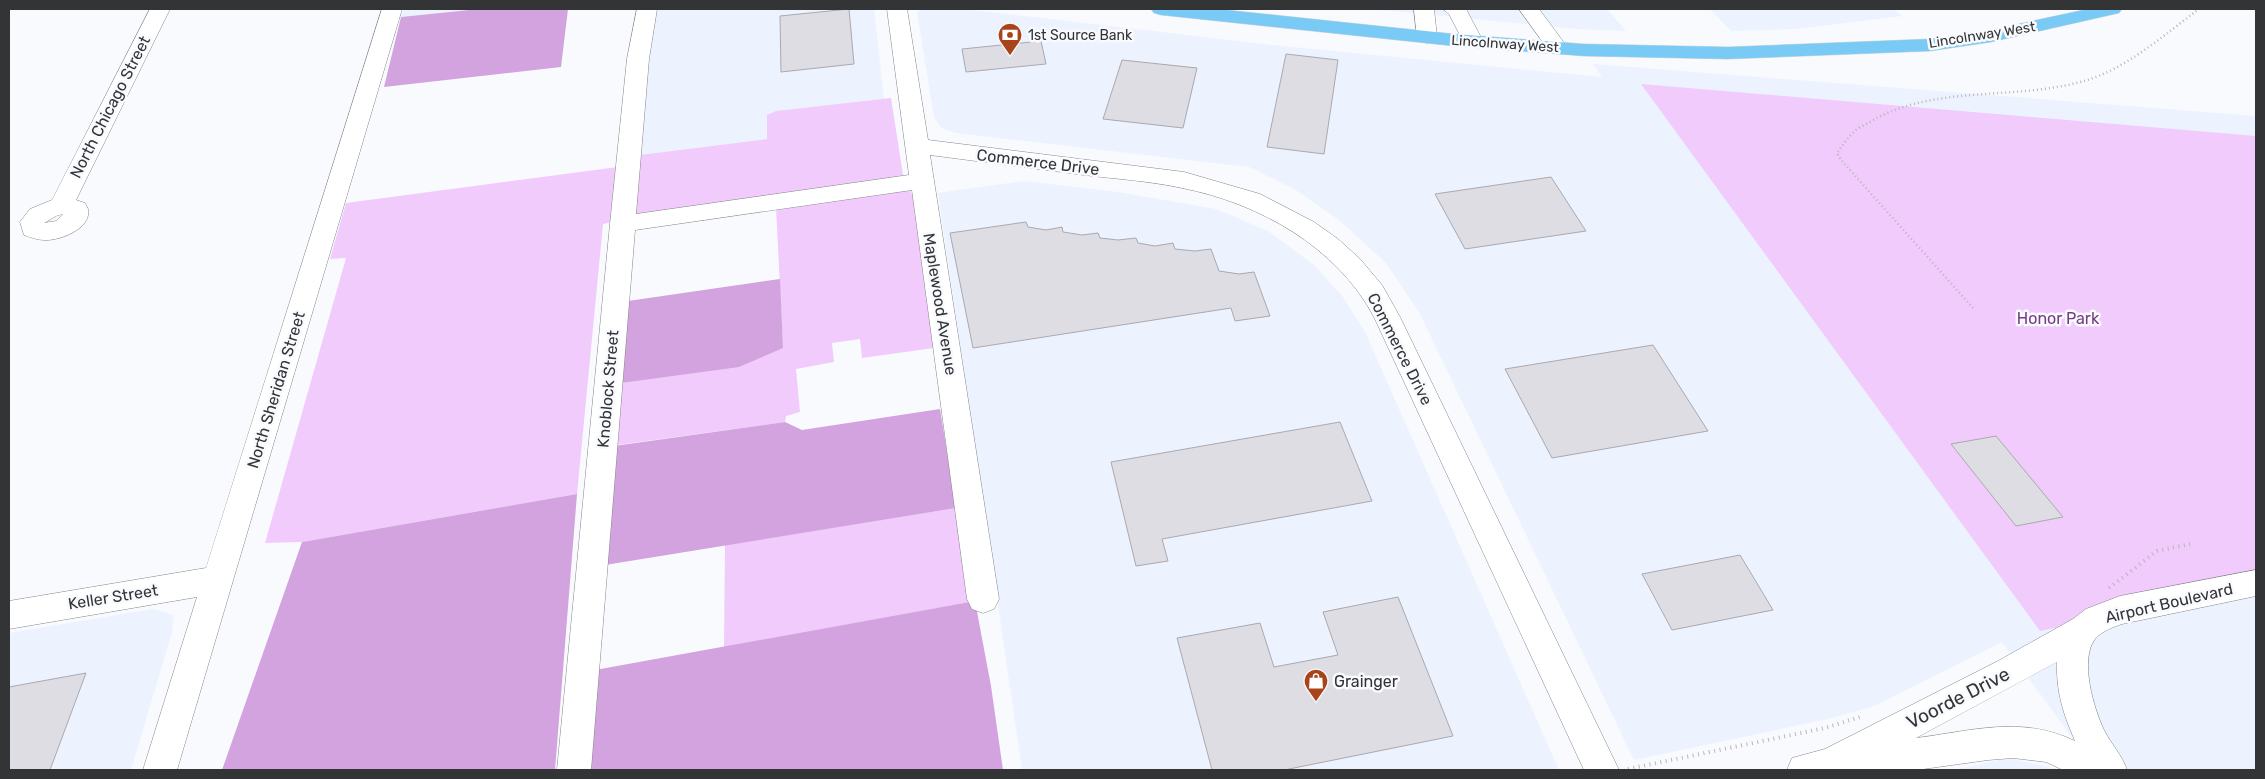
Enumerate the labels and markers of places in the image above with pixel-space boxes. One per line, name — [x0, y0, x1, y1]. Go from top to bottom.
bank icon: 1st Source Bank — [997, 22, 1023, 56]
place label: 1st Source Bank — [1028, 27, 1133, 44]
shop icon: Grainger — [1303, 668, 1329, 702]
place label: Grainger — [1334, 672, 1398, 691]

